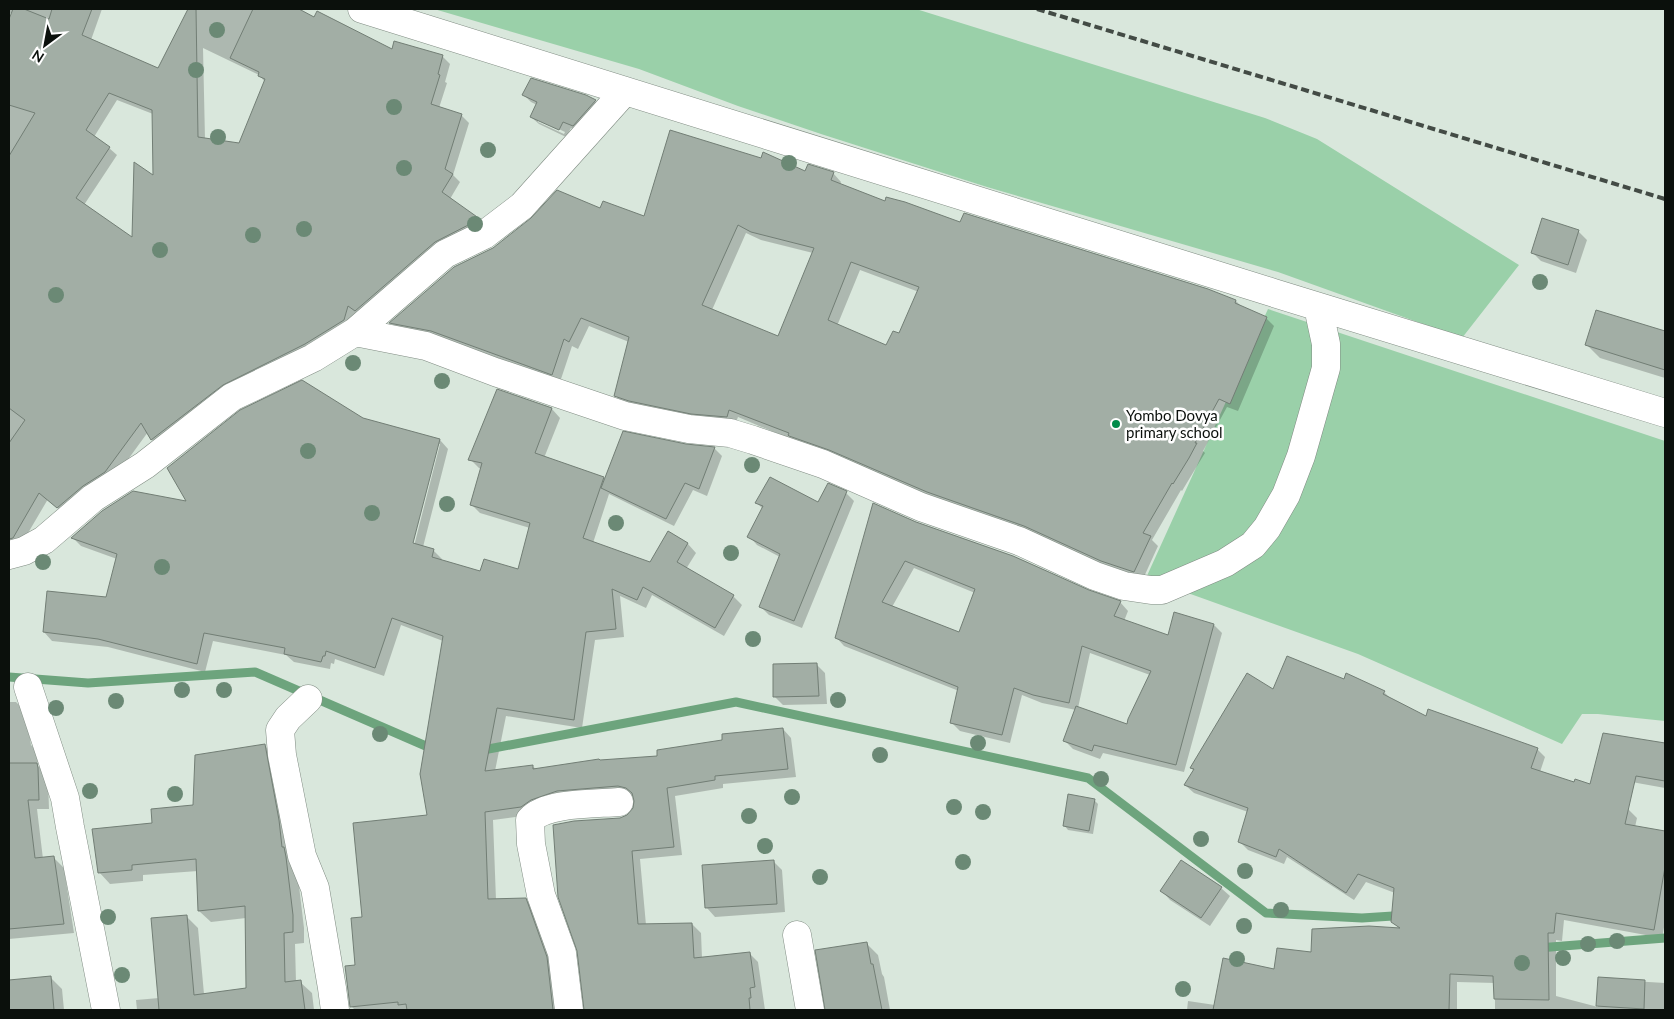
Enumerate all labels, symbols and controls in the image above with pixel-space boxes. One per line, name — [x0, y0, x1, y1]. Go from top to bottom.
north arrow — [20, 20, 70, 70]
text: N — [29, 46, 47, 67]
place label: Yombo Dovya primary school — [1126, 406, 1223, 441]
marker: Yombo Dovya primary school — [1110, 418, 1122, 430]

